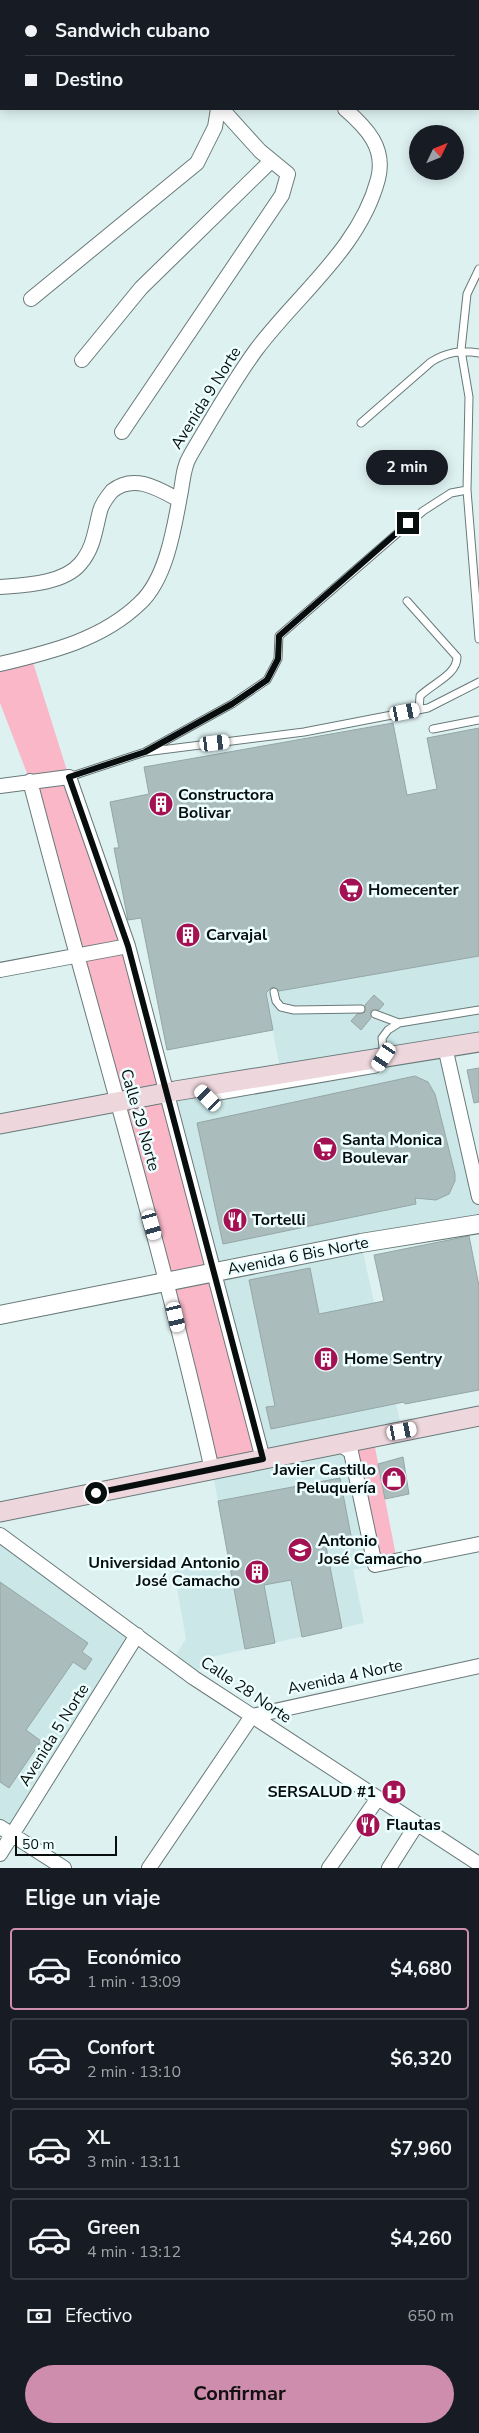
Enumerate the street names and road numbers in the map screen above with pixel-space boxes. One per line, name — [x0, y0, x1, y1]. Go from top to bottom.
street label: Avenida 9 Norte — [166, 342, 246, 454]
street label: Calle 29 Norte — [115, 1066, 165, 1174]
street label: Avenida 6 Bis Norte — [225, 1232, 371, 1280]
street label: Calle 28 Norte — [196, 1651, 296, 1729]
street label: Avenida 4 Norte — [285, 1654, 405, 1700]
street label: Avenida 5 Norte — [14, 1679, 94, 1791]

